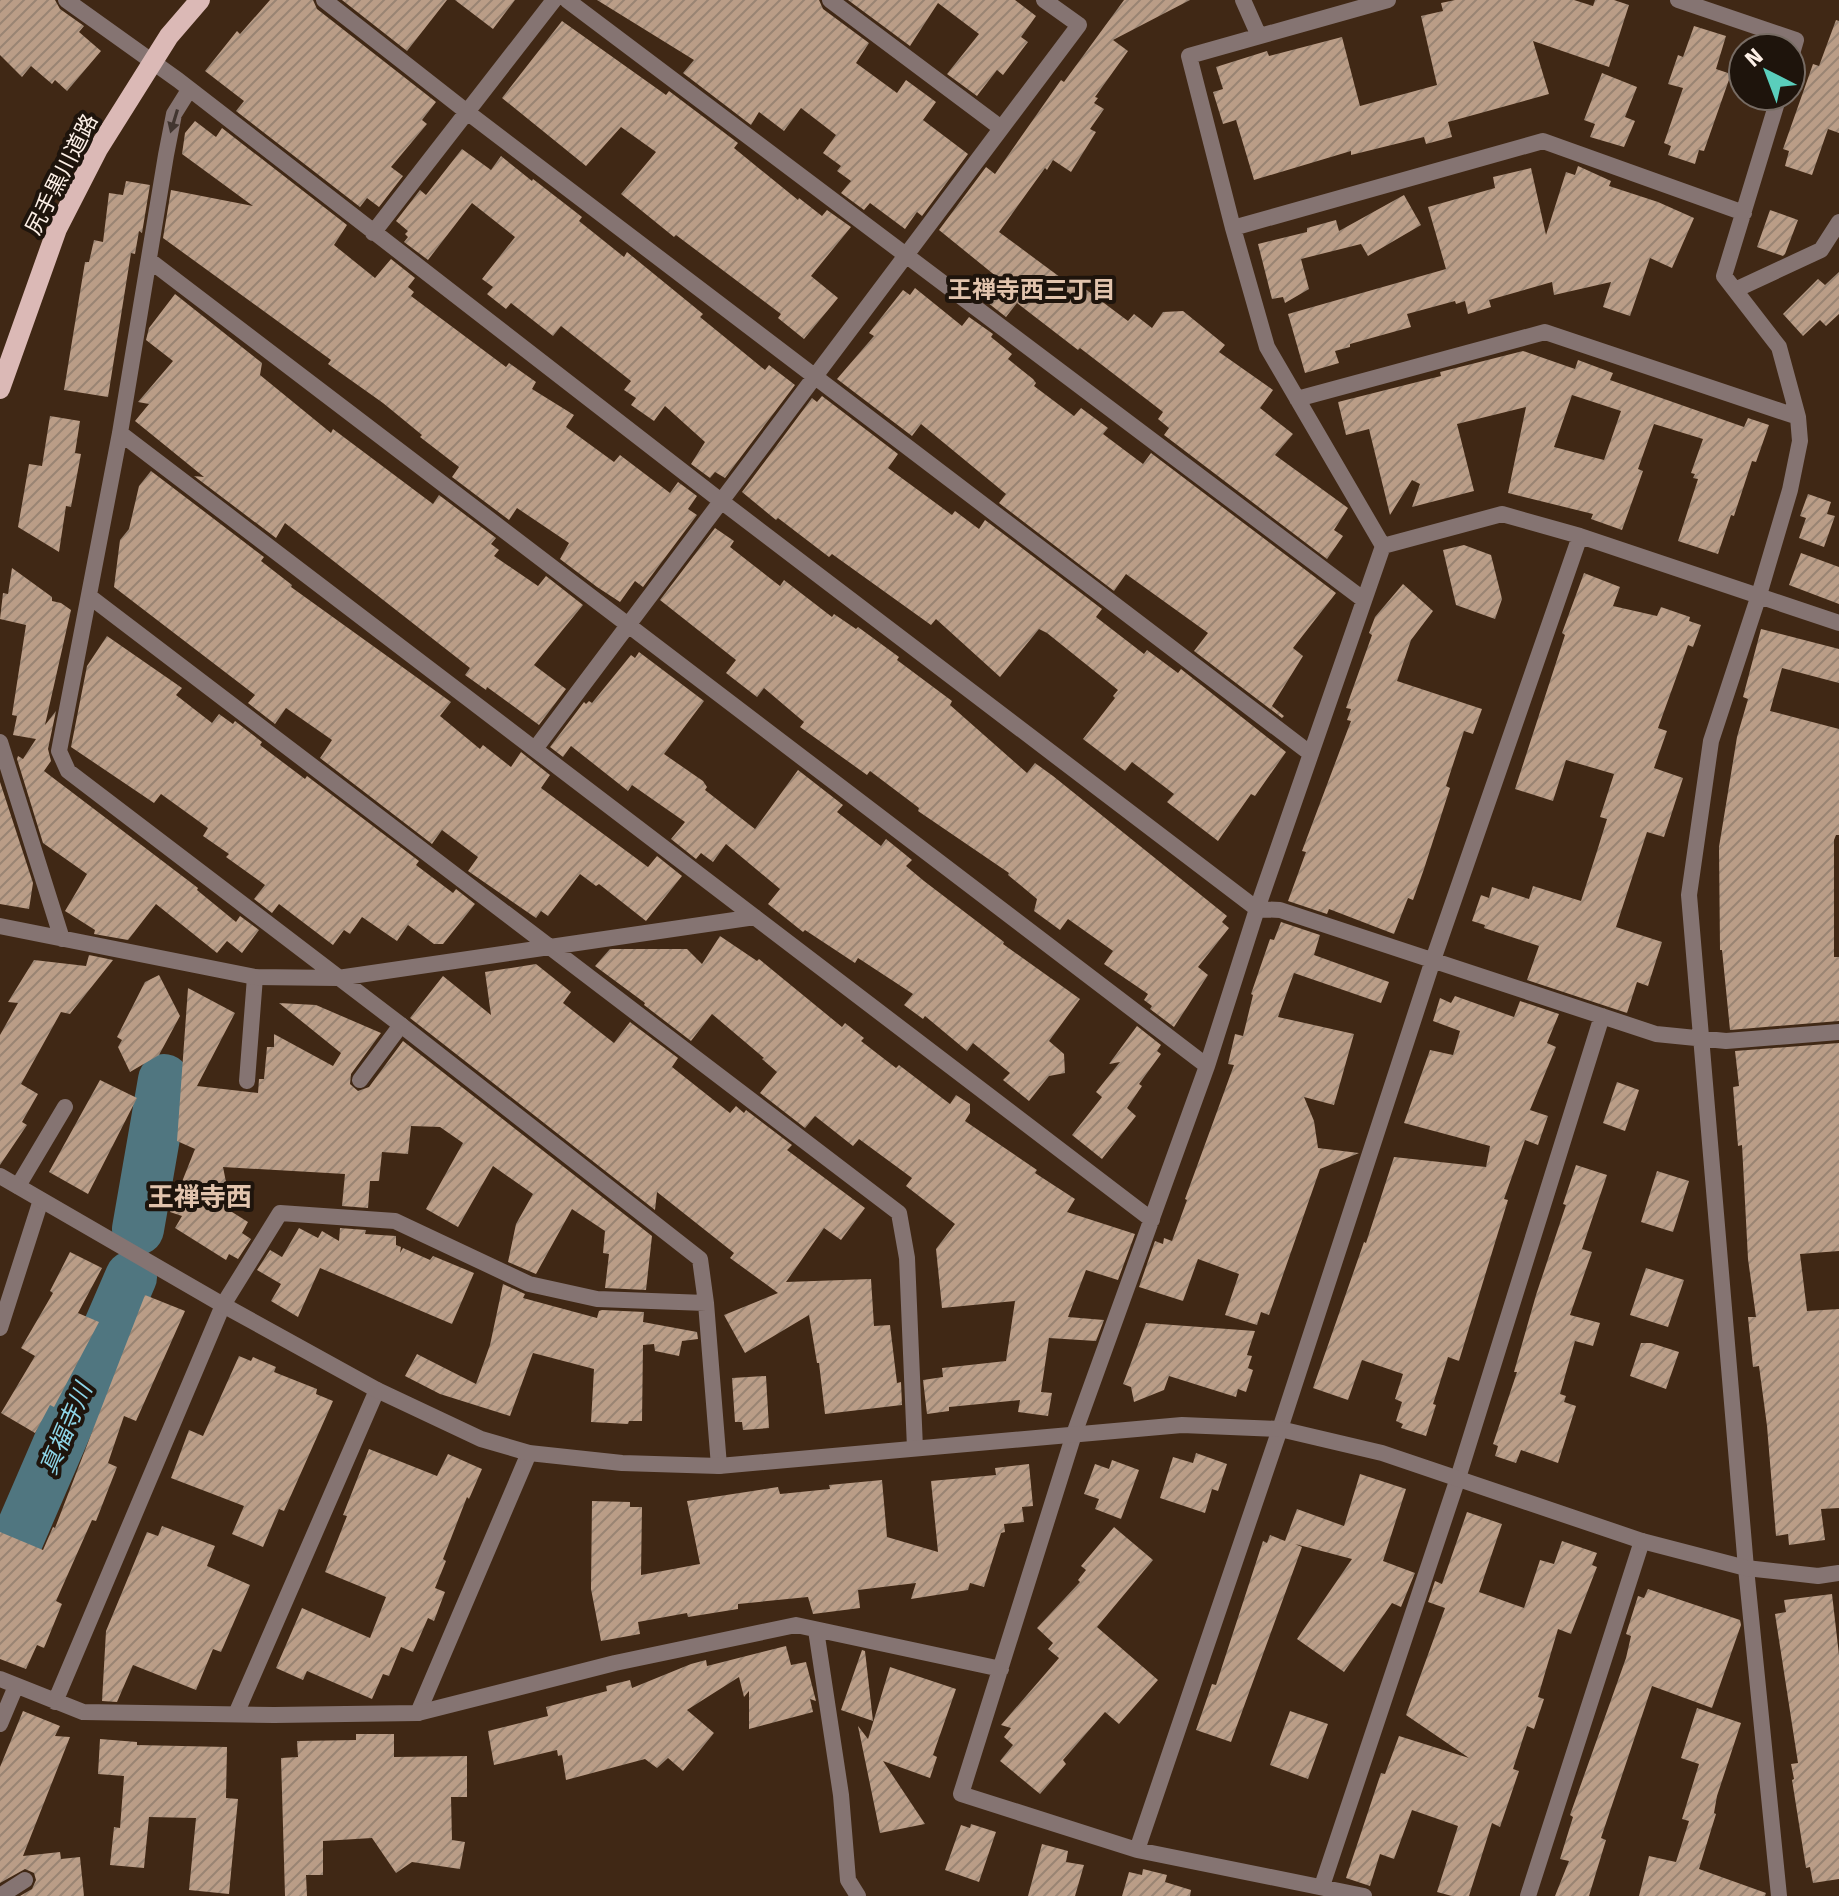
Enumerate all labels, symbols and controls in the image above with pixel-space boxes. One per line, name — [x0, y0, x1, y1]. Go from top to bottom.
north arrow — [1727, 32, 1807, 112]
text: N — [1739, 43, 1768, 72]
street label: 尻手黒川道路 — [19, 109, 103, 239]
one-way arrow — [167, 109, 180, 133]
district label: 王禅寺西三丁目 — [948, 276, 1116, 304]
district label: 王禅寺西 — [148, 1182, 252, 1213]
water label: 真福寺川 — [34, 1377, 99, 1479]

